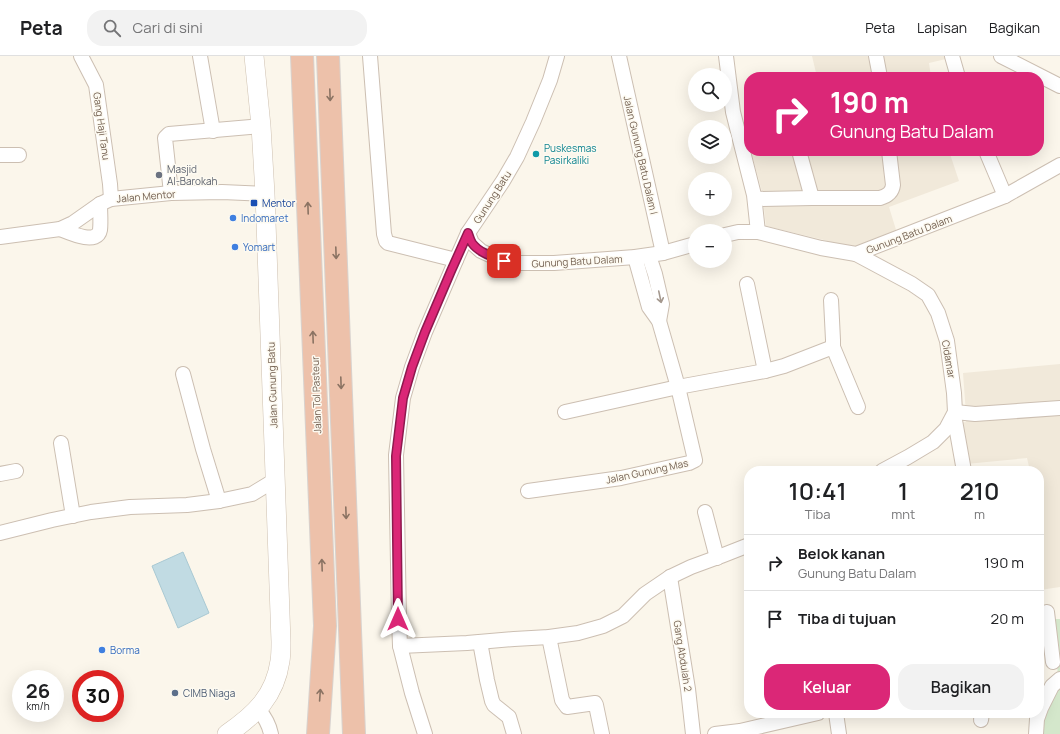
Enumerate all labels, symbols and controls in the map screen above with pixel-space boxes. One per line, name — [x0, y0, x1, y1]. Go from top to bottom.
search box — [87, 10, 367, 46]
text: Peta — [20, 15, 63, 41]
icon: search — [101, 17, 123, 39]
text: Cari di sini — [133, 17, 203, 38]
text: Peta — [865, 18, 895, 37]
text: Lapisan — [917, 18, 967, 37]
text: Bagikan — [989, 18, 1040, 37]
map controls — [688, 68, 732, 268]
button: search — [688, 68, 732, 112]
text: 190 m — [830, 83, 909, 121]
one-way arrow — [326, 88, 333, 101]
icon: right — [764, 88, 816, 140]
street label: Gang Haji Tanu — [90, 91, 114, 161]
street label: Jalan Gunung Batu Dalam I — [621, 94, 661, 216]
text: Gunung Batu Dalam — [830, 119, 994, 143]
button: layers — [688, 120, 732, 164]
place label: Puskesmas Pasirkaliki — [544, 141, 596, 167]
marker: Puskesmas Pasirkaliki — [531, 149, 541, 159]
place label: Masjid Al-Barokah — [167, 162, 217, 188]
street label: Gunung Batu — [470, 168, 514, 226]
marker: Masjid Al-Barokah — [154, 170, 164, 180]
button: + — [688, 172, 732, 216]
street label: Jalan Mentor — [116, 186, 177, 206]
place label: Mentor — [262, 196, 296, 210]
marker: Mentor — [249, 198, 259, 208]
one-way arrow — [304, 202, 312, 215]
place label: Indomaret — [241, 211, 288, 225]
street label: Gunung Batu Dalam — [864, 211, 954, 257]
marker: Indomaret — [228, 213, 238, 223]
button: − — [688, 224, 732, 268]
place label: Yomart — [243, 240, 275, 254]
marker: Yomart — [230, 242, 240, 252]
pin — [487, 244, 521, 278]
one-way arrow — [332, 246, 339, 259]
icon: arrive — [493, 250, 515, 272]
street label: Gunung Batu Dalam — [531, 252, 623, 270]
one-way arrow — [657, 291, 665, 304]
one-way arrow — [310, 331, 317, 344]
street label: Cidamar — [939, 339, 959, 380]
street label: Jalan Gunung Batu — [263, 342, 281, 428]
street label: Jalan Tol Pasteur — [308, 356, 324, 434]
one-way arrow — [337, 376, 344, 389]
street label: Jalan Gunung Mas — [604, 455, 690, 487]
text: 10:41 — [789, 474, 847, 507]
text: 1 — [898, 474, 908, 507]
text: 210 — [960, 474, 999, 507]
text: Tiba — [805, 505, 830, 523]
text: mnt — [891, 505, 915, 523]
text: m — [974, 505, 985, 523]
one-way arrow — [342, 506, 349, 519]
text: Belok kanan — [798, 543, 885, 564]
icon: right — [764, 552, 786, 574]
text: 190 m — [984, 552, 1024, 573]
one-way arrow — [319, 559, 326, 572]
text: Gunung Batu Dalam — [798, 564, 916, 582]
position arrow — [377, 598, 419, 640]
icon: arrive — [764, 608, 786, 630]
text: Tiba di tujuan — [798, 608, 896, 629]
text: 20 m — [991, 608, 1024, 629]
street label: Gang Abdulah 2 — [670, 619, 696, 693]
place label: Borma — [110, 643, 140, 657]
marker: Borma — [97, 645, 107, 655]
button: Keluar — [764, 664, 890, 710]
button: Bagikan — [898, 664, 1024, 710]
speed limit sign: 30 — [72, 670, 124, 722]
text: 26 — [26, 677, 50, 704]
place label: CIMB Niaga — [183, 686, 235, 700]
marker: CIMB Niaga — [170, 688, 180, 698]
one-way arrow — [317, 689, 324, 702]
text: km/h — [26, 699, 50, 713]

